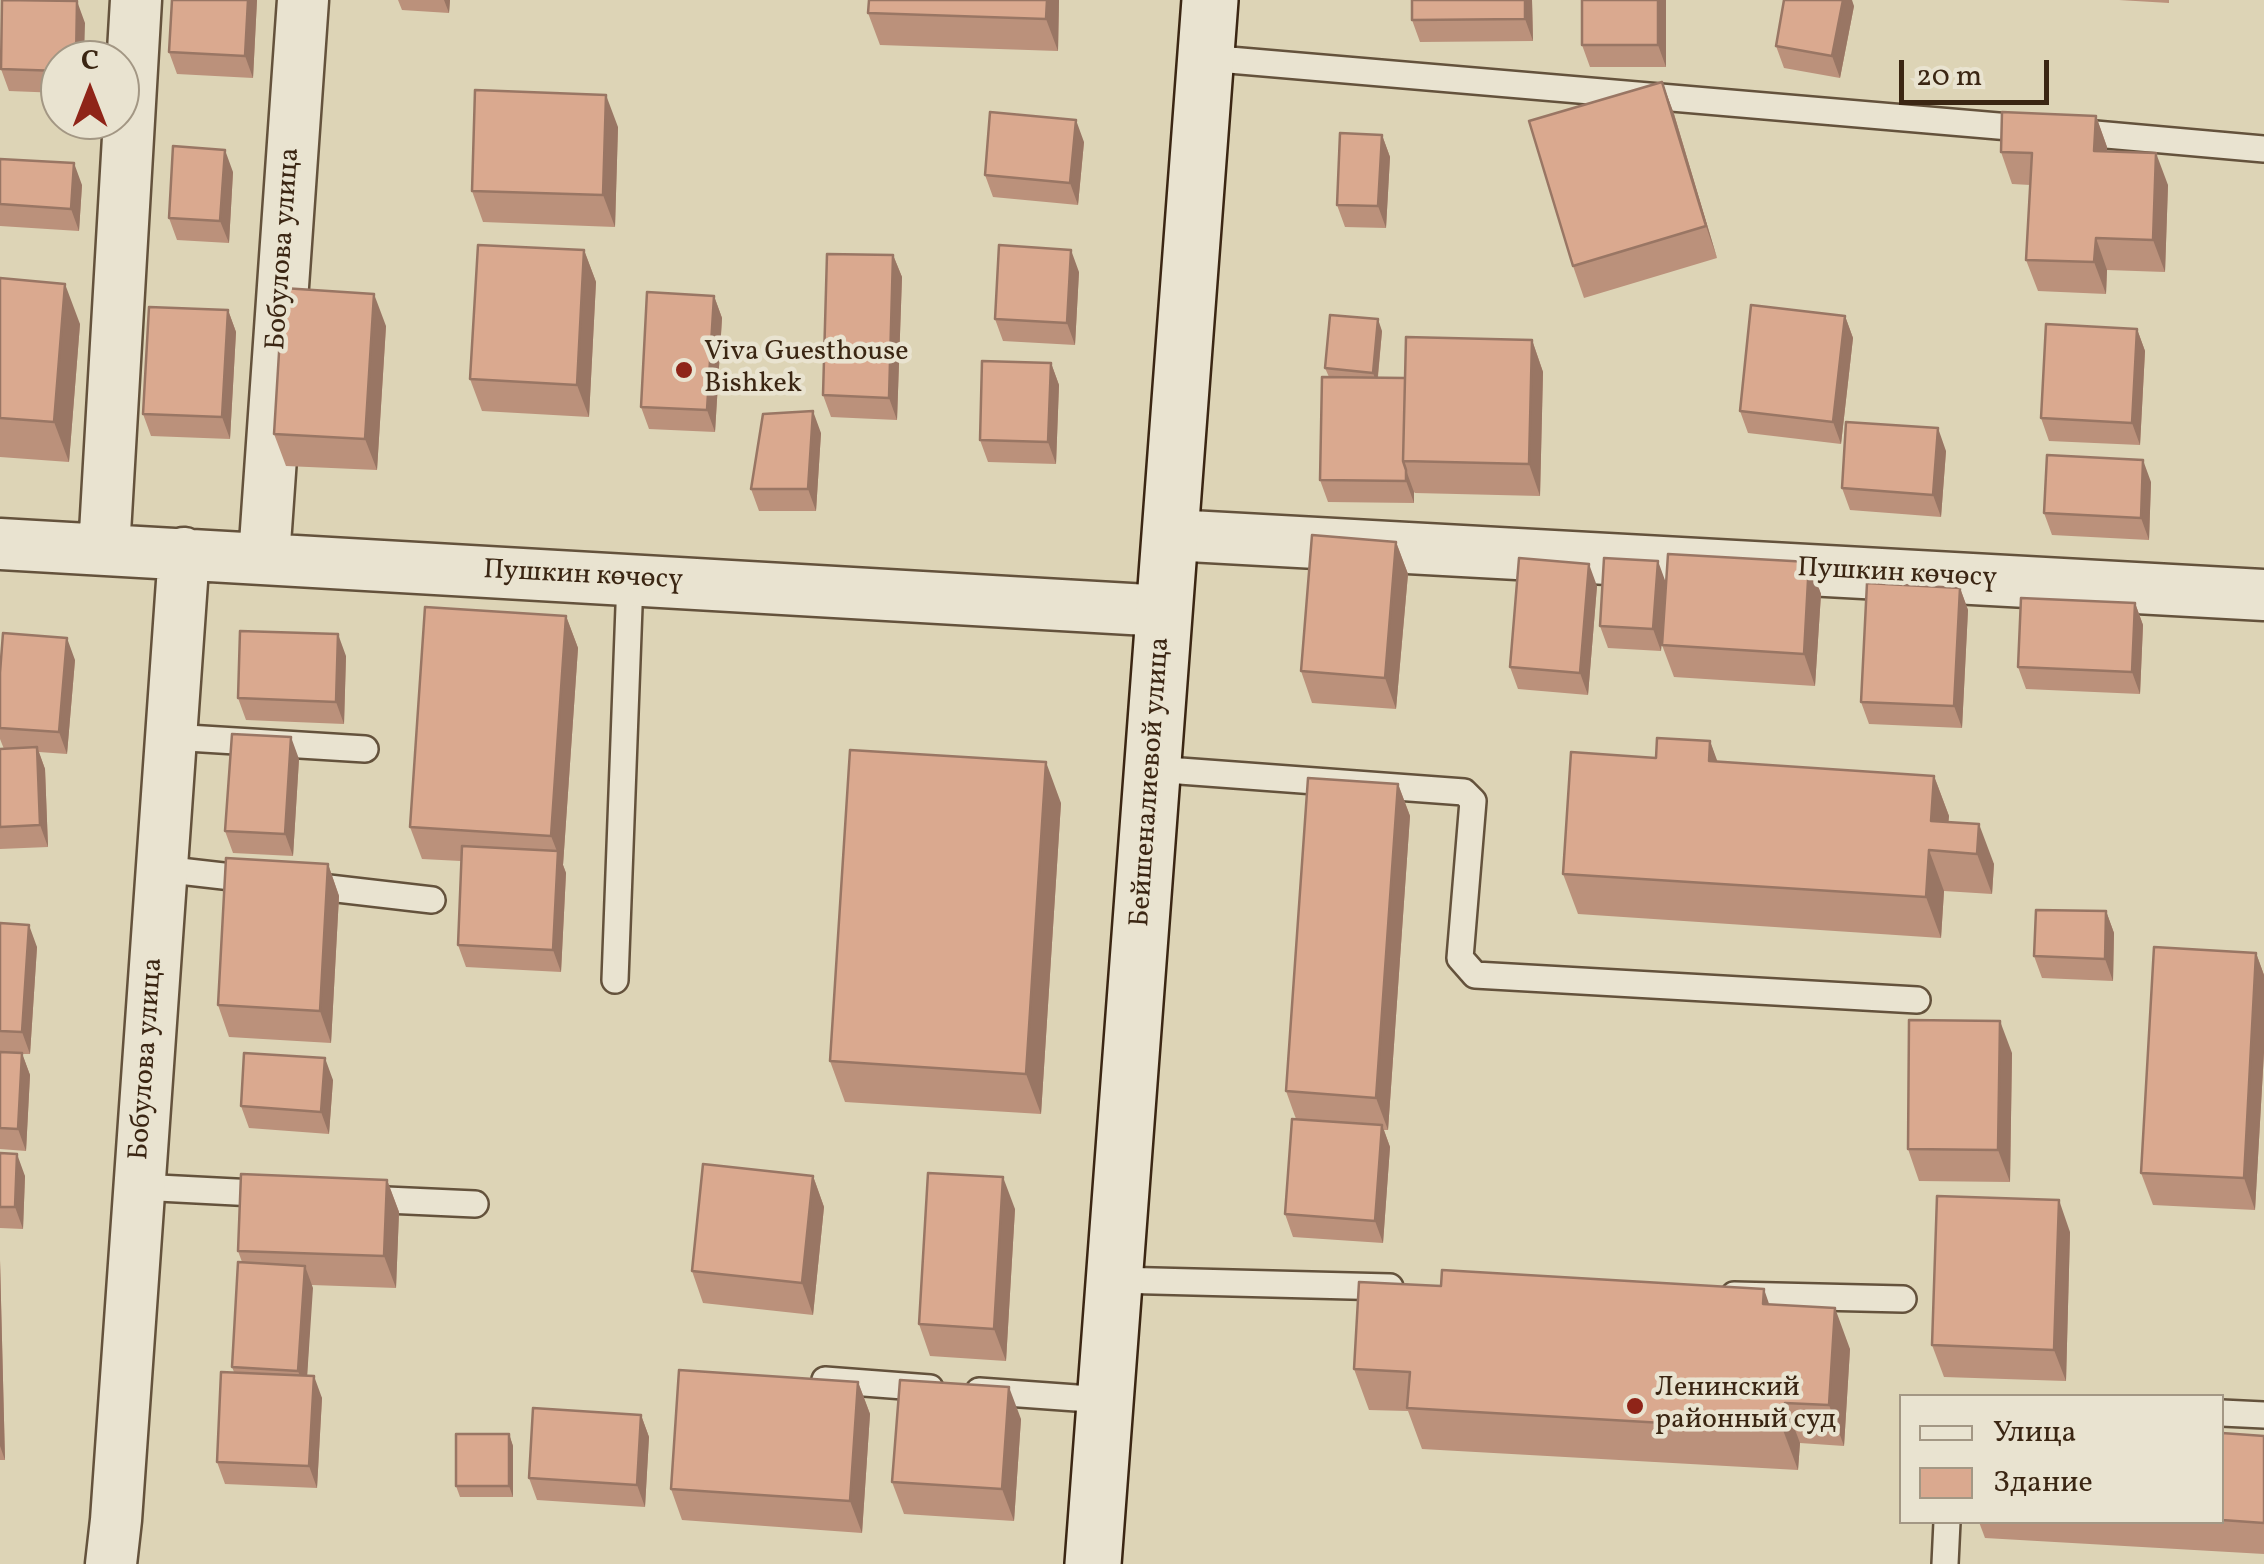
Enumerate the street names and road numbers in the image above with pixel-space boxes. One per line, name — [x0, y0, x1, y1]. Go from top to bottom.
street label: Бобулова улица — [261, 147, 309, 351]
street label: Пушкин көчөсү — [1796, 553, 1998, 597]
street label: Пушкин көчөсү — [482, 555, 684, 599]
street label: Бейшеналиевой улица — [1125, 636, 1179, 928]
street label: Бобулова улица — [124, 957, 172, 1161]

